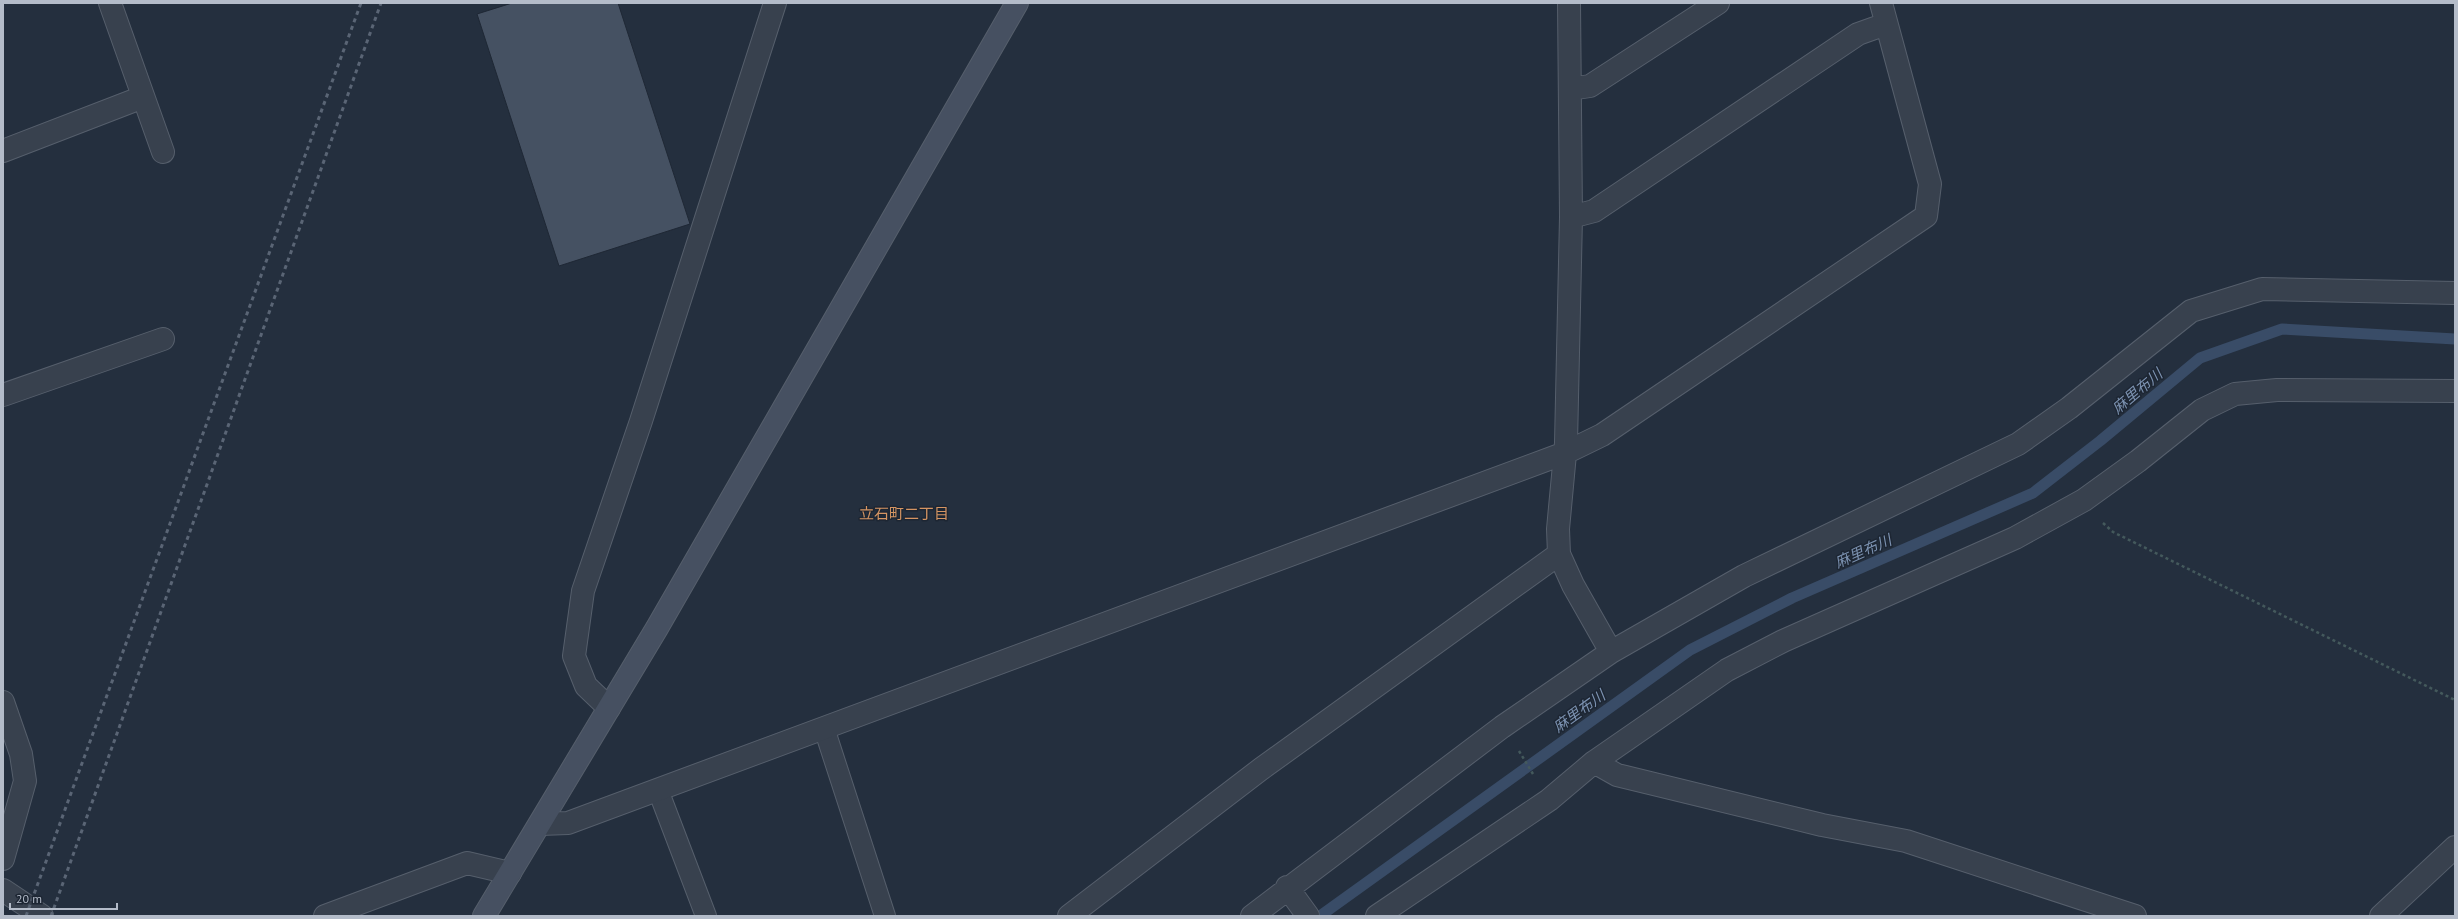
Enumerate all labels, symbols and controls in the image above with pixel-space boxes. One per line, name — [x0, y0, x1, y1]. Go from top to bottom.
water label: 麻里布川 — [2108, 363, 2168, 418]
district label: 立石町二丁目 — [859, 504, 949, 523]
water label: 麻里布川 — [1832, 529, 1896, 572]
water label: 麻里布川 — [1549, 685, 1610, 736]
scale bar — [10, 885, 117, 911]
text: 20 m — [16, 891, 42, 906]

